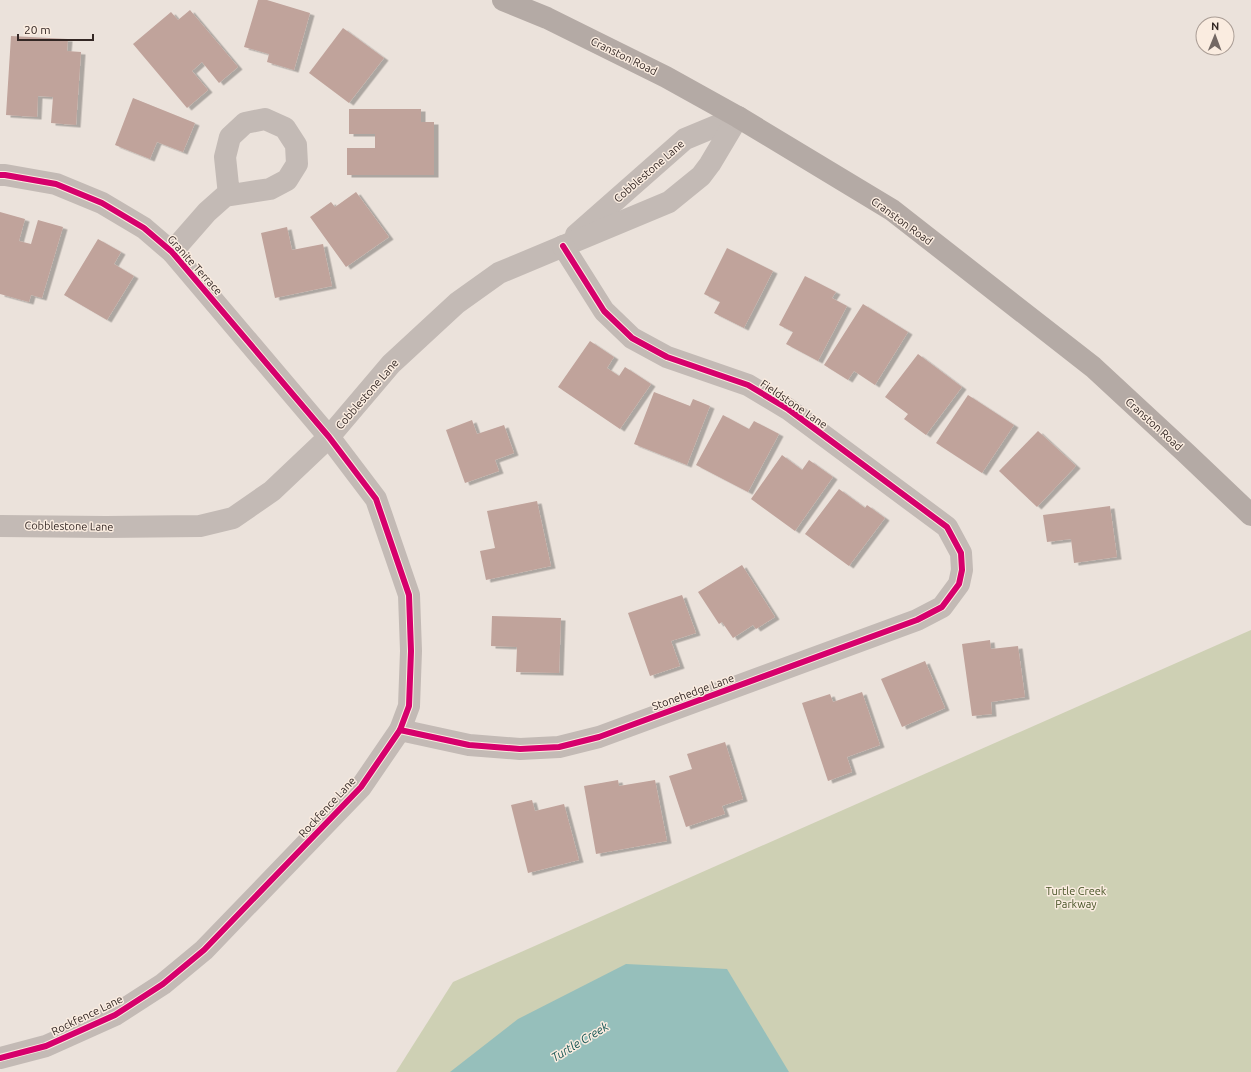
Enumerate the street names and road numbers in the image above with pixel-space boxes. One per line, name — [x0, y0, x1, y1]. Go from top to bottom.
street label: Cranston Road — [589, 35, 659, 77]
street label: Cobblestone Lane — [611, 137, 687, 205]
street label: Cranston Road — [869, 195, 935, 247]
street label: Granite Terrace — [165, 233, 225, 297]
street label: Cobblestone Lane — [333, 356, 401, 432]
street label: Fieldstone Lane — [758, 377, 830, 431]
street label: Cranston Road — [1123, 395, 1185, 453]
street label: Cobblestone Lane — [24, 519, 114, 533]
street label: Stonehedge Lane — [650, 672, 736, 712]
street label: Rockfence Lane — [296, 774, 358, 840]
street label: Rockfence Lane — [49, 993, 125, 1037]

